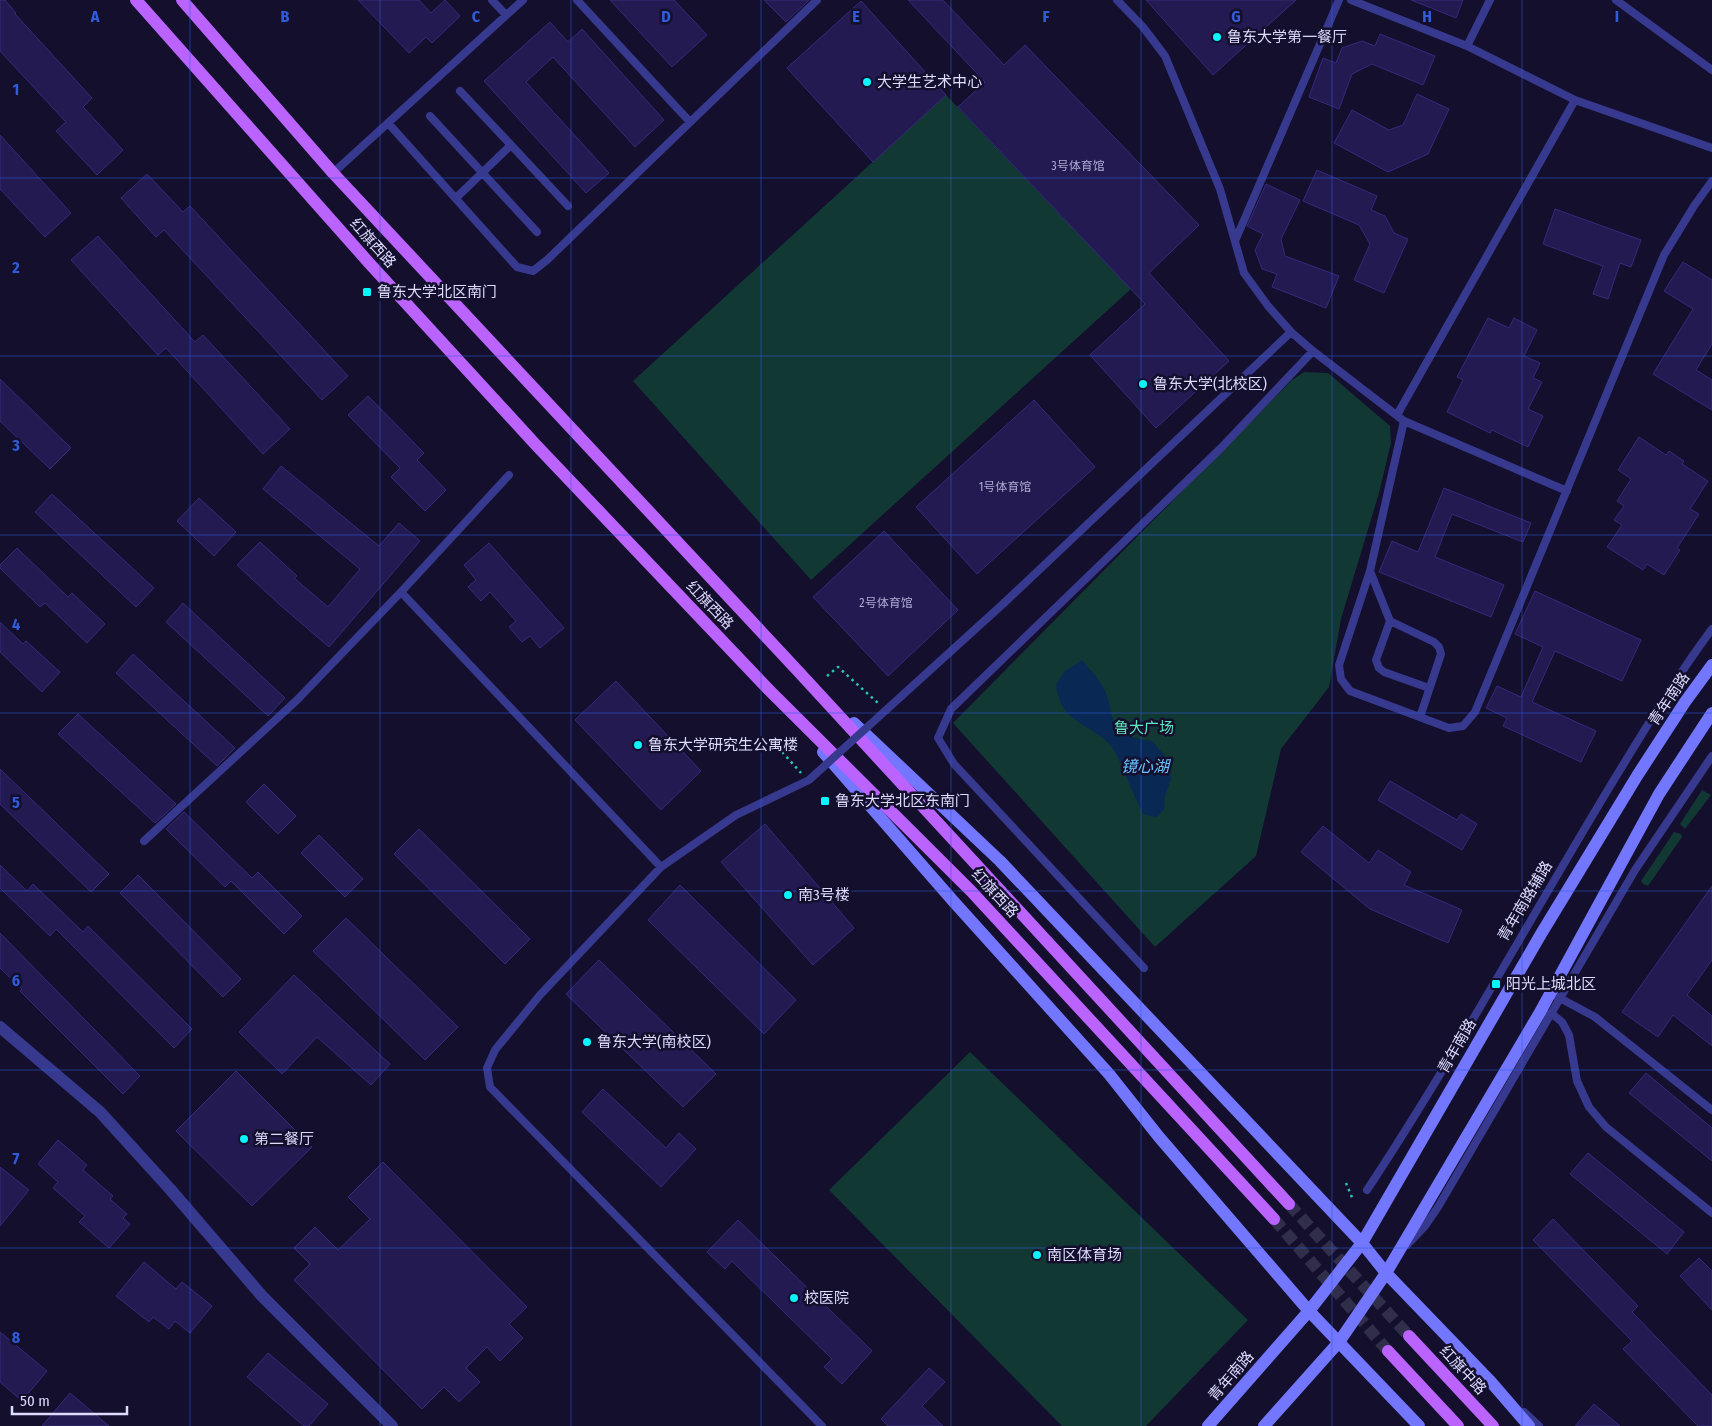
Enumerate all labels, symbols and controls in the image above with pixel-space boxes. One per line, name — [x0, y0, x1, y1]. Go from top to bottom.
text: A — [90, 7, 100, 26]
text: B — [281, 7, 290, 26]
text: C — [472, 7, 481, 26]
text: D — [661, 7, 671, 26]
text: E — [852, 7, 860, 26]
text: F — [1042, 7, 1050, 26]
text: G — [1231, 7, 1241, 26]
text: H — [1422, 7, 1432, 26]
text: I — [1615, 7, 1619, 26]
place label: 鲁东大学第一餐厅 — [1227, 28, 1347, 46]
marker: 鲁东大学第一餐厅 — [1211, 31, 1223, 43]
place label: 大学生艺术中心 — [877, 73, 982, 91]
marker: 大学生艺术中心 — [861, 76, 873, 88]
text: 1 — [13, 80, 19, 99]
house number: 3号体育馆 — [1051, 159, 1105, 173]
street label: 红旗西路 — [346, 215, 400, 271]
text: 2 — [11, 258, 20, 277]
place label: 鲁东大学北区南门 — [377, 283, 497, 301]
marker: 鲁东大学北区南门 — [361, 286, 373, 298]
place label: 鲁东大学(北校区) — [1153, 375, 1267, 393]
marker: 鲁东大学(北校区) — [1137, 378, 1149, 390]
text: 3 — [11, 436, 20, 455]
house number: 1号体育馆 — [979, 480, 1031, 494]
street label: 红旗西路 — [683, 577, 737, 633]
house number: 2号体育馆 — [859, 596, 913, 610]
text: 4 — [12, 615, 20, 634]
street label: 青年南路 — [1645, 669, 1693, 729]
park label: 鲁大广场 — [1114, 719, 1174, 737]
place label: 鲁东大学研究生公寓楼 — [648, 736, 798, 754]
marker: 鲁东大学研究生公寓楼 — [632, 739, 644, 751]
water label: 镜心湖 — [1121, 757, 1172, 776]
place label: 鲁东大学北区东南门 — [835, 792, 970, 810]
text: 5 — [12, 793, 20, 812]
marker: 鲁东大学北区东南门 — [819, 795, 831, 807]
street label: 青年南路辅路 — [1494, 858, 1556, 944]
street label: 红旗西路 — [968, 865, 1022, 921]
place label: 南3号楼 — [798, 886, 850, 904]
marker: 南3号楼 — [782, 889, 794, 901]
text: 6 — [12, 971, 20, 990]
place label: 阳光上城北区 — [1506, 975, 1596, 993]
marker: 阳光上城北区 — [1490, 978, 1502, 990]
street label: 青年南路 — [1434, 1016, 1480, 1076]
place label: 鲁东大学(南校区) — [597, 1033, 711, 1051]
marker: 鲁东大学(南校区) — [581, 1036, 593, 1048]
place label: 第二餐厅 — [254, 1130, 314, 1148]
marker: 第二餐厅 — [238, 1133, 250, 1145]
text: 7 — [13, 1149, 20, 1168]
place label: 南区体育场 — [1047, 1246, 1122, 1264]
marker: 南区体育场 — [1031, 1249, 1043, 1261]
place label: 校医院 — [804, 1289, 849, 1307]
marker: 校医院 — [788, 1292, 800, 1304]
text: 8 — [12, 1328, 21, 1347]
street label: 红旗中路 — [1436, 1342, 1490, 1398]
street label: 青年南路 — [1205, 1347, 1257, 1405]
scale bar — [12, 1384, 128, 1416]
text: 50 m — [20, 1392, 50, 1410]

